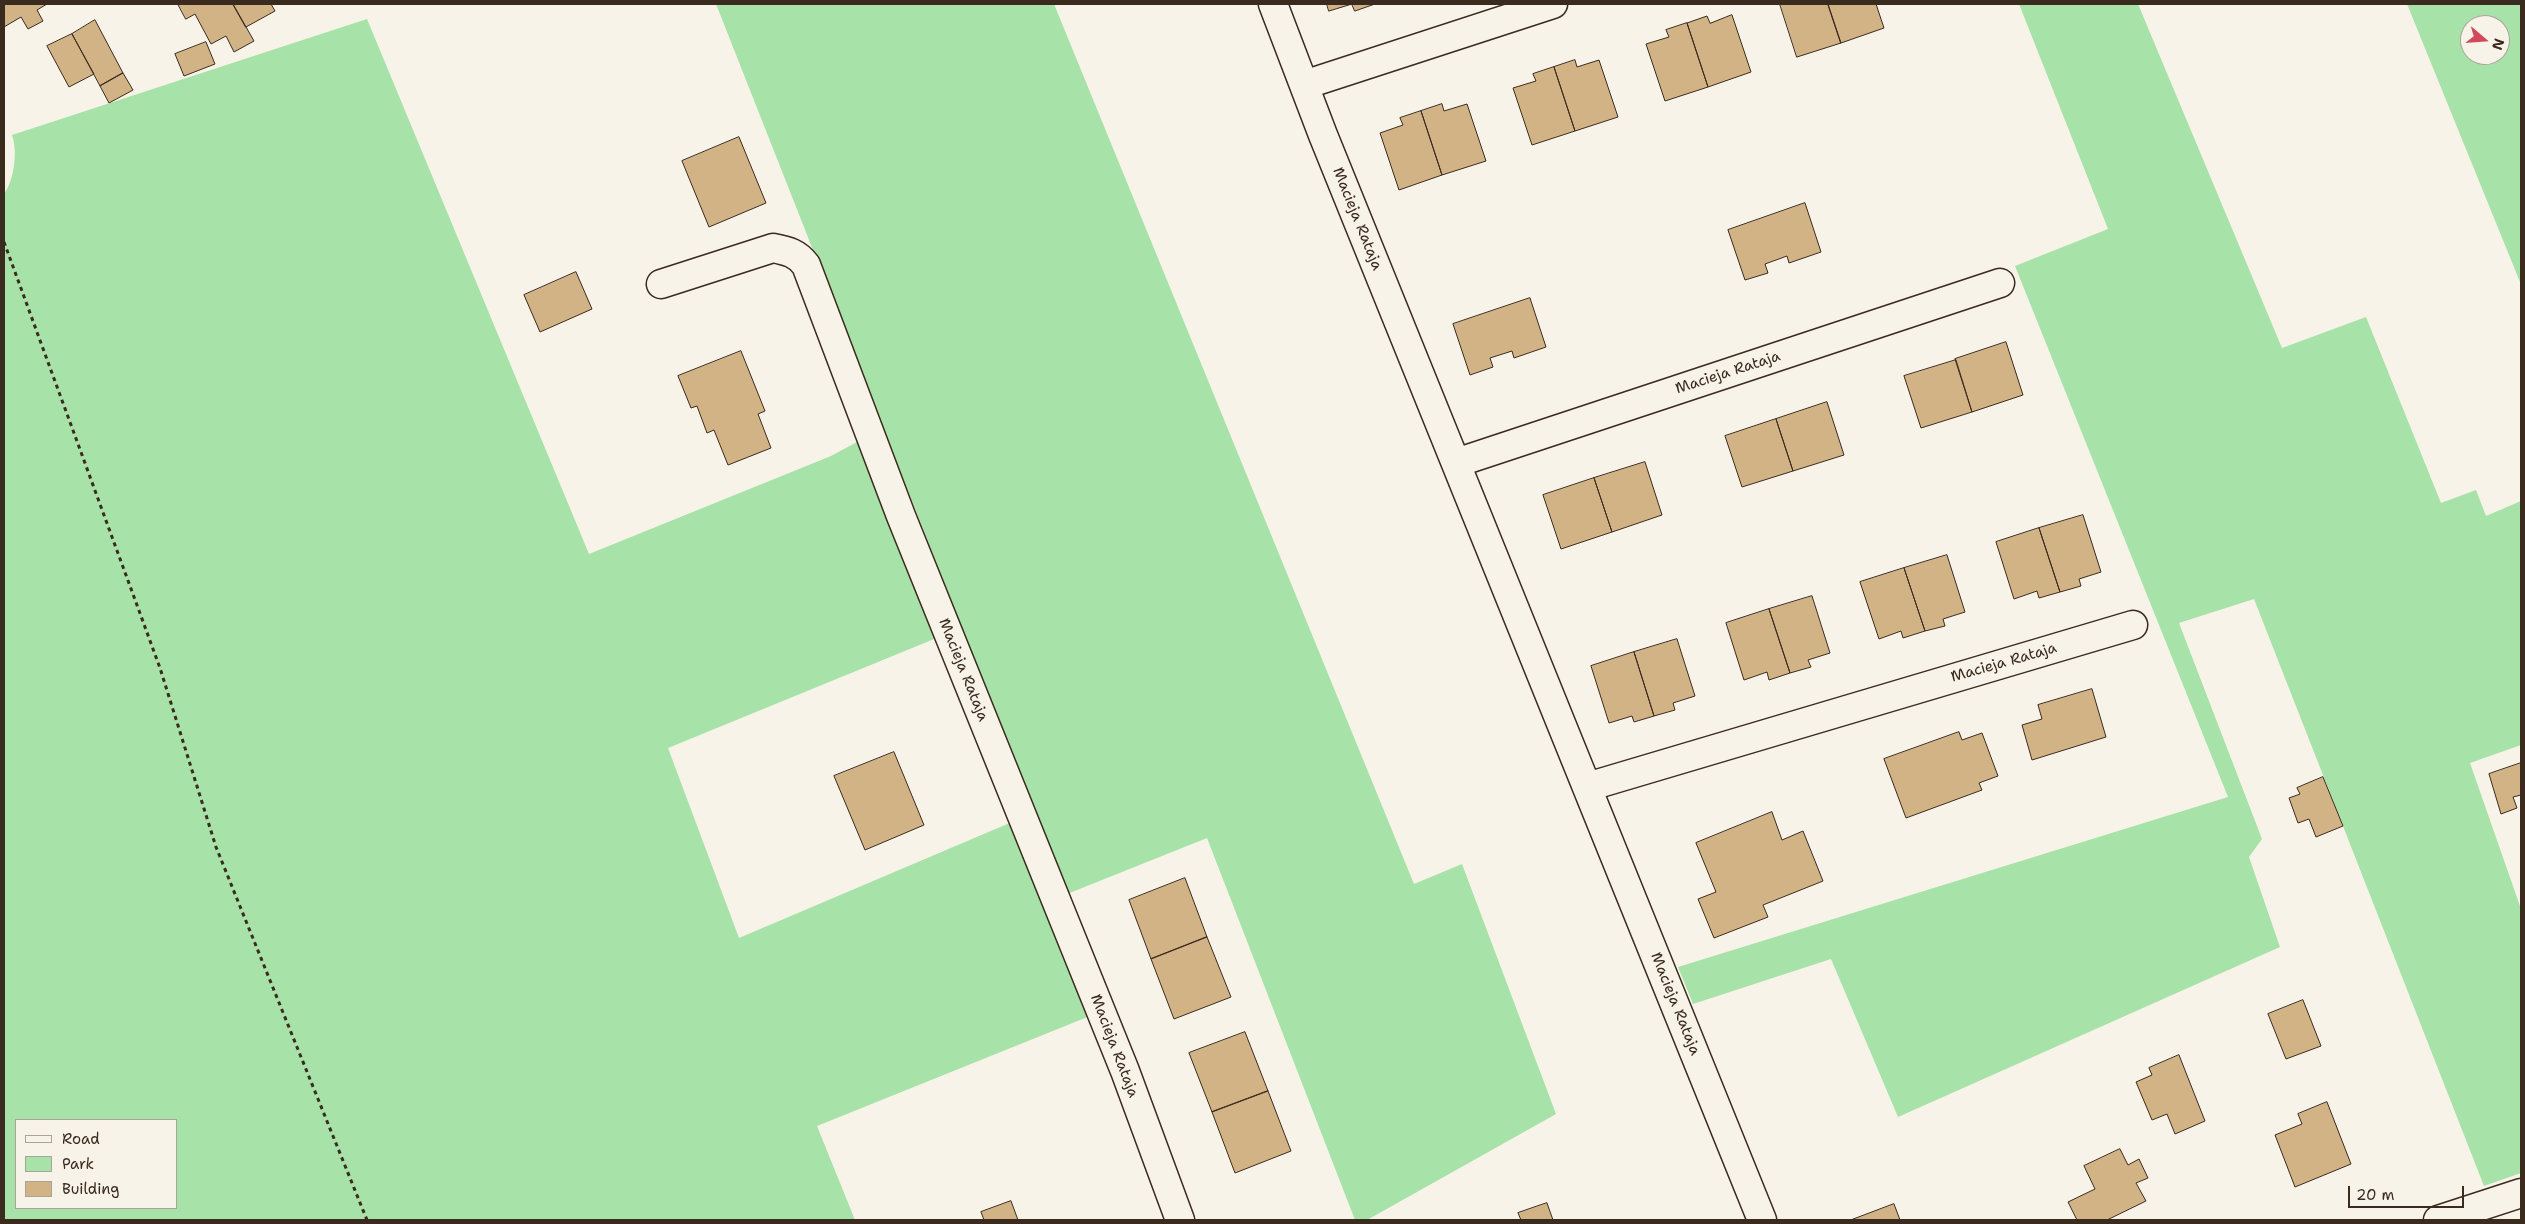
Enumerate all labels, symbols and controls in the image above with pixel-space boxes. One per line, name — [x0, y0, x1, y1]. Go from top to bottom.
north arrow — [2460, 15, 2510, 65]
text: N — [2488, 36, 2509, 52]
street label: Macieja Rataja — [1328, 165, 1386, 273]
street label: Macieja Rataja — [1673, 348, 1783, 398]
street label: Macieja Rataja — [934, 616, 992, 724]
street label: Macieja Rataja — [1949, 639, 2059, 687]
street label: Macieja Rataja — [1646, 950, 1704, 1058]
street label: Macieja Rataja — [1086, 992, 1142, 1100]
legend — [15, 1119, 178, 1209]
text: Road — [62, 1129, 100, 1149]
text: Park — [62, 1154, 94, 1174]
scale bar — [2350, 1176, 2466, 1208]
text: Building — [62, 1179, 119, 1199]
text: 20 m — [2356, 1185, 2395, 1205]

